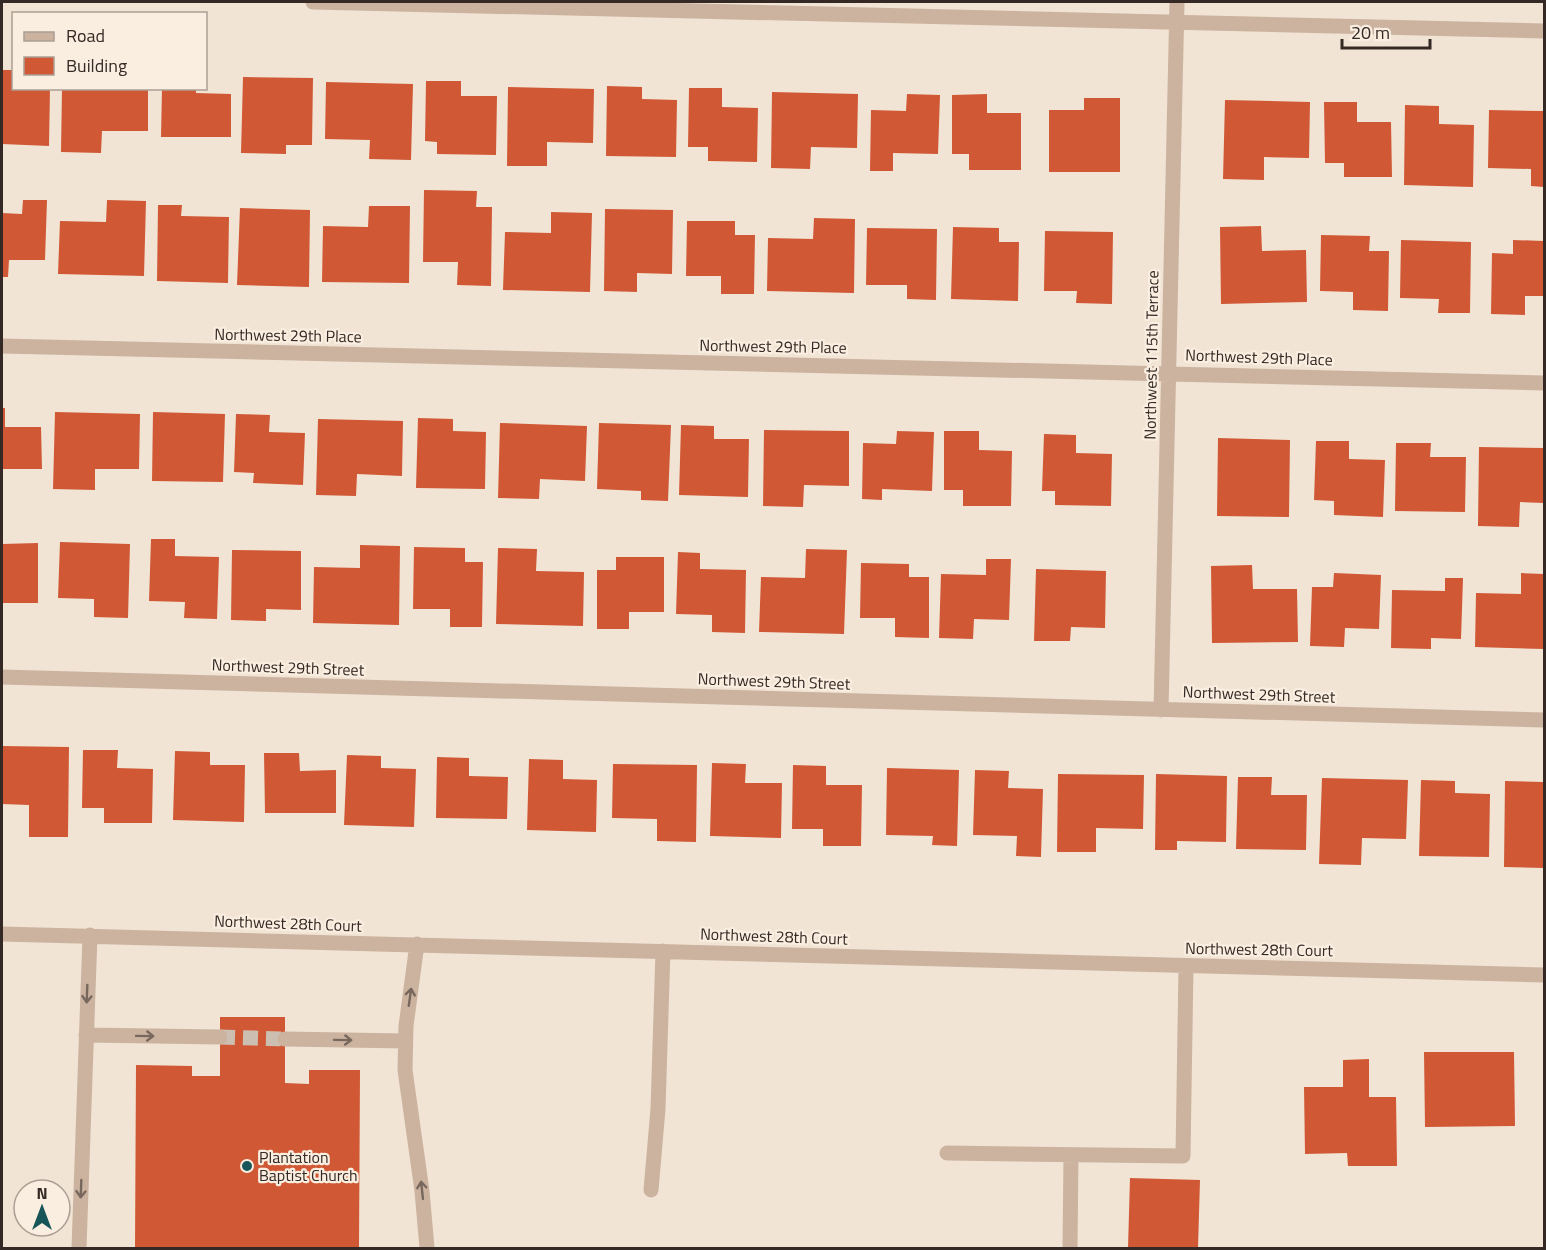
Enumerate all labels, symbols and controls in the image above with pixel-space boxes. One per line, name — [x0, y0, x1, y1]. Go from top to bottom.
legend — [12, 12, 207, 90]
scale bar — [1342, 12, 1430, 50]
text: 20 m — [1351, 19, 1390, 46]
text: Road — [66, 22, 105, 49]
text: Building — [66, 52, 127, 79]
street label: Northwest 115th Terrace — [1138, 270, 1164, 440]
street label: Northwest 29th Place — [214, 322, 362, 348]
street label: Northwest 29th Place — [699, 333, 847, 359]
street label: Northwest 29th Place — [1185, 342, 1333, 372]
street label: Northwest 29th Street — [211, 652, 365, 682]
street label: Northwest 29th Street — [697, 666, 851, 696]
street label: Northwest 29th Street — [1182, 679, 1336, 709]
street label: Northwest 28th Court — [214, 908, 363, 938]
street label: Northwest 28th Court — [700, 921, 849, 951]
street label: Northwest 28th Court — [1185, 936, 1334, 962]
one-way arrow — [82, 983, 93, 1003]
one-way arrow — [405, 987, 416, 1007]
one-way arrow — [134, 1030, 154, 1042]
one-way arrow — [333, 1034, 353, 1046]
place label: Plantation Baptist Church — [259, 1145, 358, 1187]
marker: Plantation Baptist Church — [240, 1159, 254, 1173]
north arrow — [12, 1178, 72, 1238]
one-way arrow — [75, 1178, 87, 1198]
text: N — [36, 1181, 48, 1205]
one-way arrow — [416, 1181, 427, 1201]

